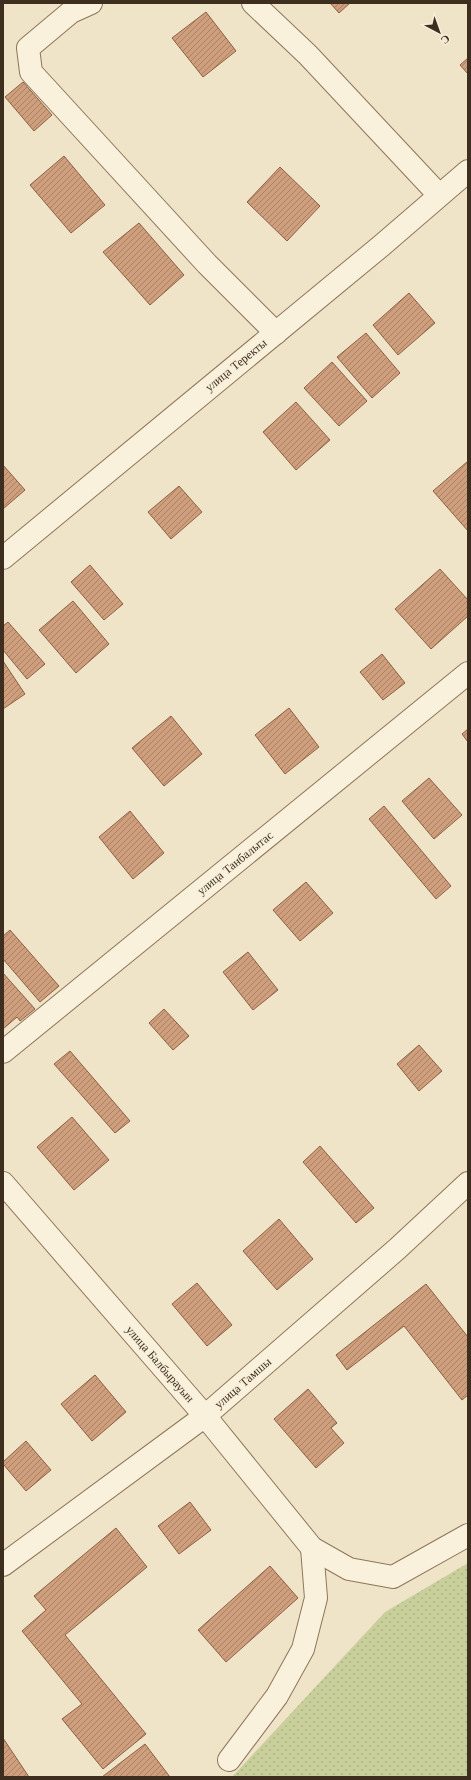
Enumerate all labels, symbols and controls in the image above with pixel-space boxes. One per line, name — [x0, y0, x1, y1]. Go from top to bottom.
north arrow — [419, 12, 459, 52]
text: С — [438, 32, 453, 47]
street label: улица Теректы — [202, 335, 270, 394]
street label: улица Танбалытас — [194, 827, 276, 898]
street label: улица Балбырауын — [123, 1322, 198, 1406]
street label: улица Тамшы — [211, 1354, 274, 1411]

